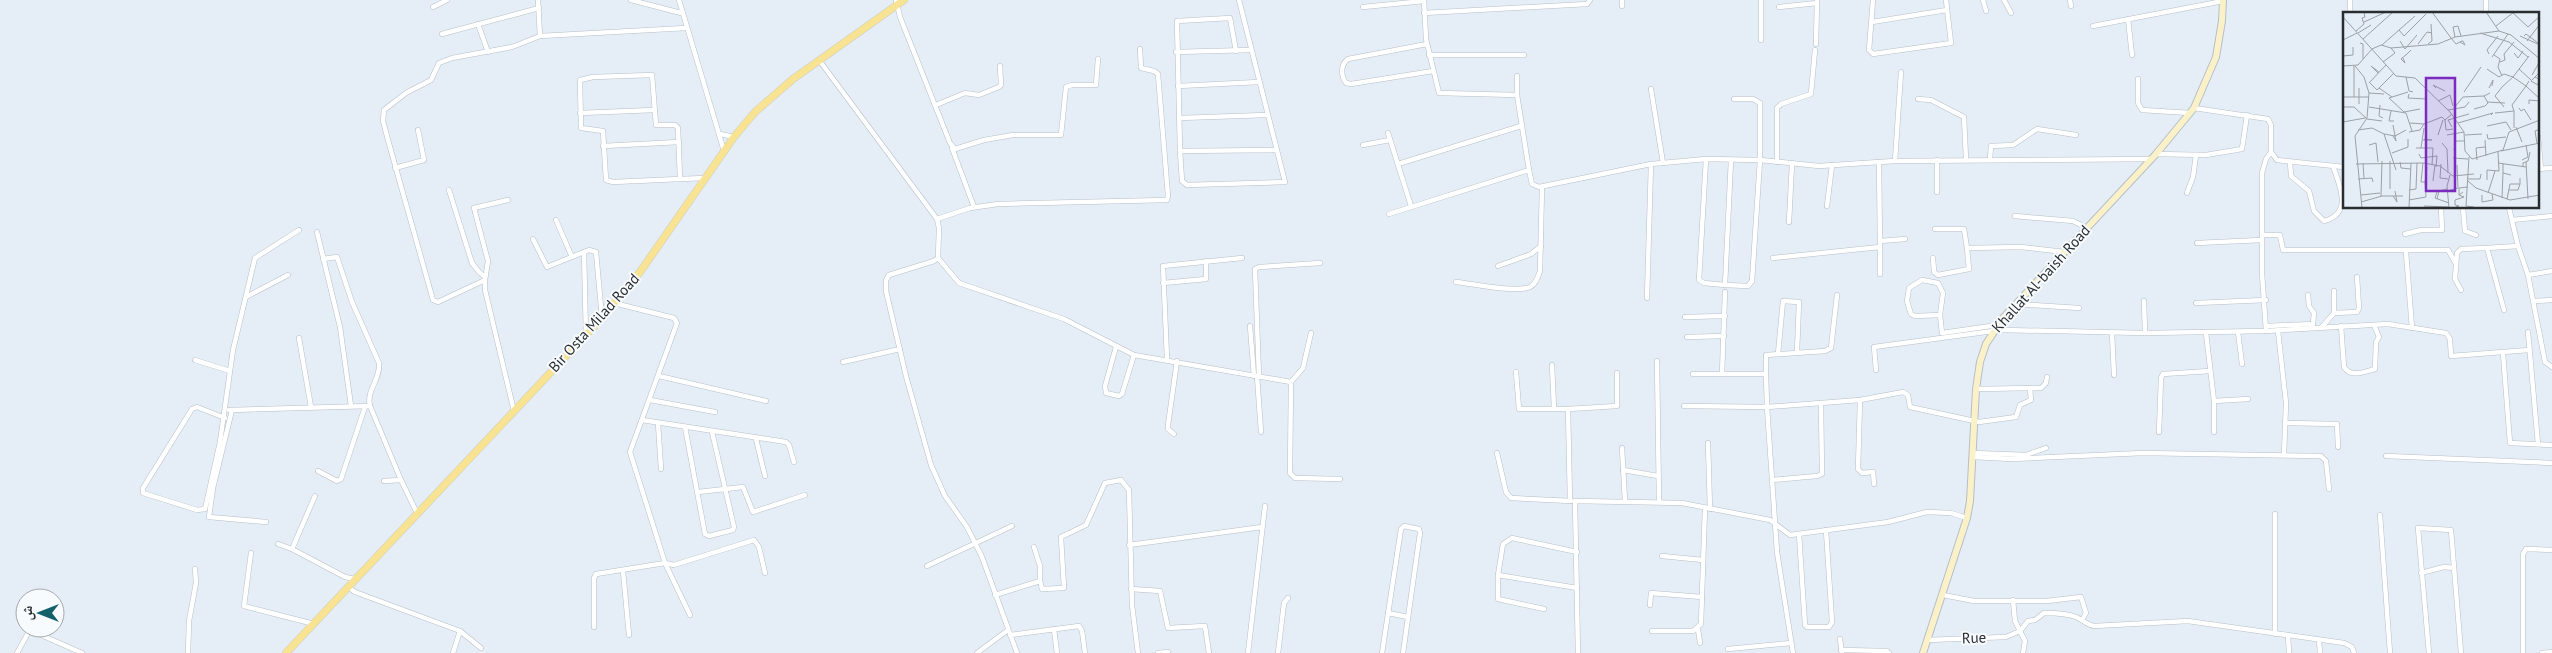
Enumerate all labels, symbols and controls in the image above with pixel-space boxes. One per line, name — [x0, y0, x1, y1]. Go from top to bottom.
inset map — [2343, 12, 2540, 209]
street label: Khallat Al-baish Road — [1987, 221, 2094, 336]
street label: Bir Osta Milad Road — [544, 269, 643, 376]
north arrow — [15, 588, 65, 638]
text: ش — [18, 605, 36, 620]
street label: Rue — [1961, 628, 1987, 647]

